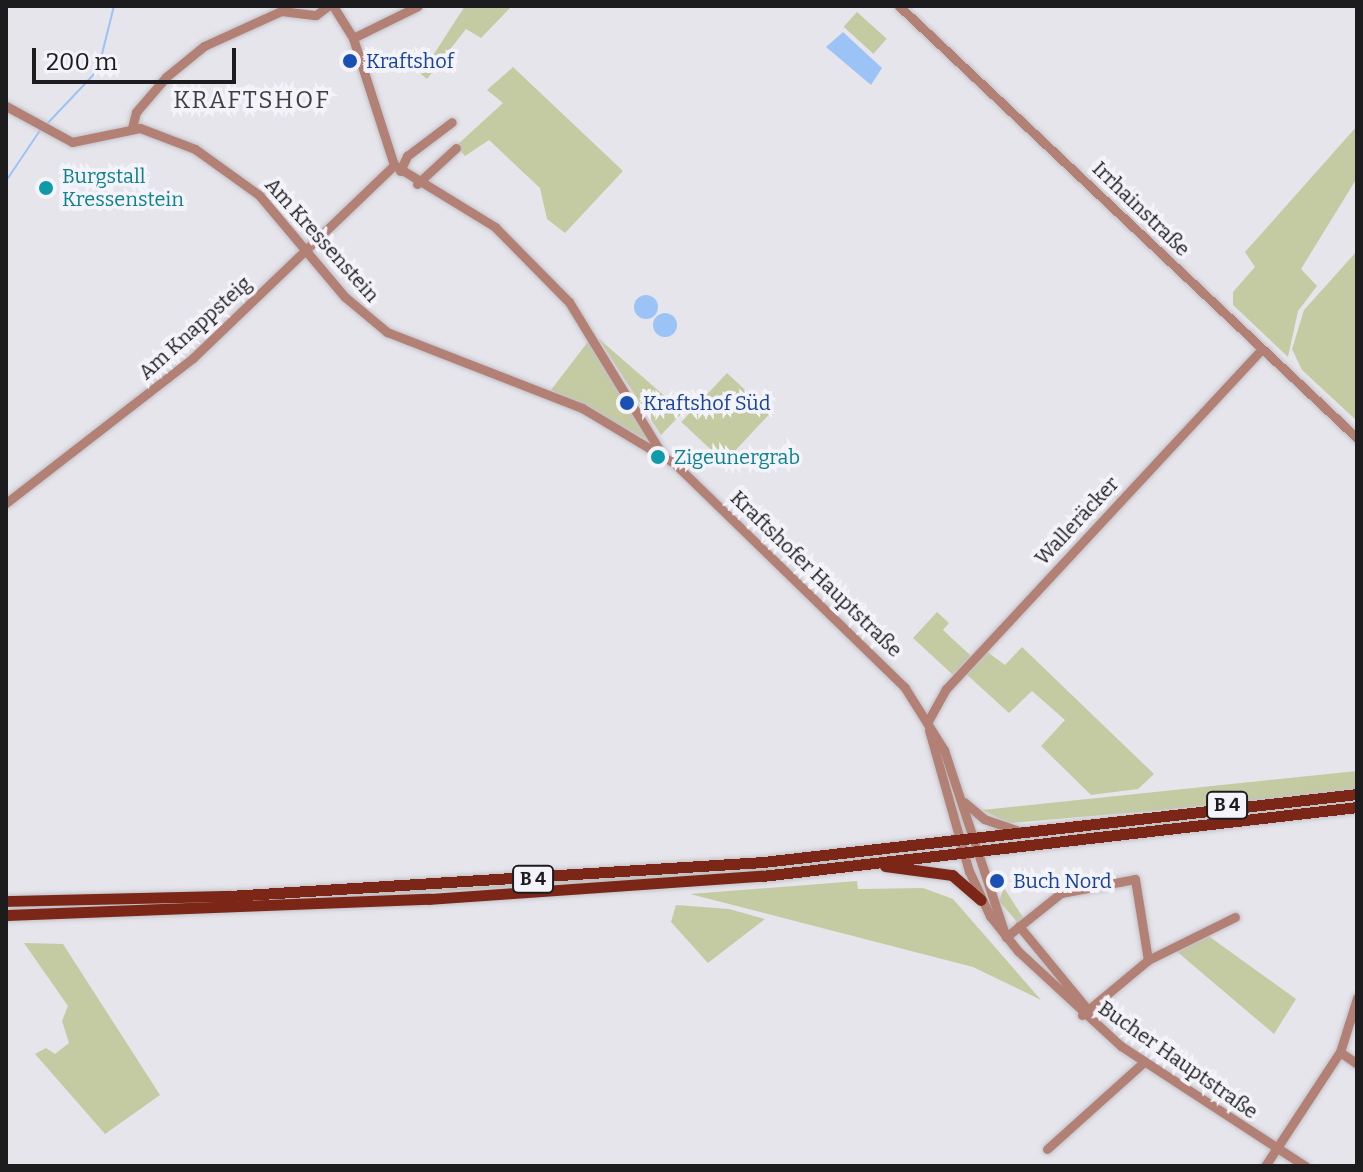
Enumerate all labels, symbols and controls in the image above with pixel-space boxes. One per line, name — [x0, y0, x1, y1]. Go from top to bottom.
scale bar — [36, 32, 240, 82]
text: 200 m — [46, 48, 118, 76]
place label: Kraftshof — [366, 49, 454, 73]
marker: Kraftshof — [341, 52, 359, 70]
district label: KRAFTSHOF — [173, 87, 331, 115]
street label: Irrhainstraße — [1087, 157, 1195, 261]
place label: Burgstall Kressenstein — [62, 164, 184, 211]
street label: Am Kressenstein — [260, 173, 384, 307]
marker: Burgstall Kressenstein — [37, 179, 55, 197]
street label: Am Knappsteig — [134, 271, 256, 385]
place label: Kraftshof Süd — [643, 391, 771, 415]
marker: Kraftshof Süd — [618, 394, 636, 412]
place label: Zigeunergrab — [674, 445, 800, 469]
marker: Zigeunergrab — [649, 448, 667, 466]
street label: Walleräcker — [1030, 472, 1124, 570]
street label: Kraftshofer Hauptstraße — [725, 486, 907, 662]
road number: B 4 — [1205, 791, 1249, 819]
road number: B 4 — [511, 865, 555, 893]
place label: Buch Nord — [1013, 869, 1112, 893]
marker: Buch Nord — [988, 872, 1006, 890]
street label: Bucher Hauptstraße — [1094, 996, 1262, 1124]

